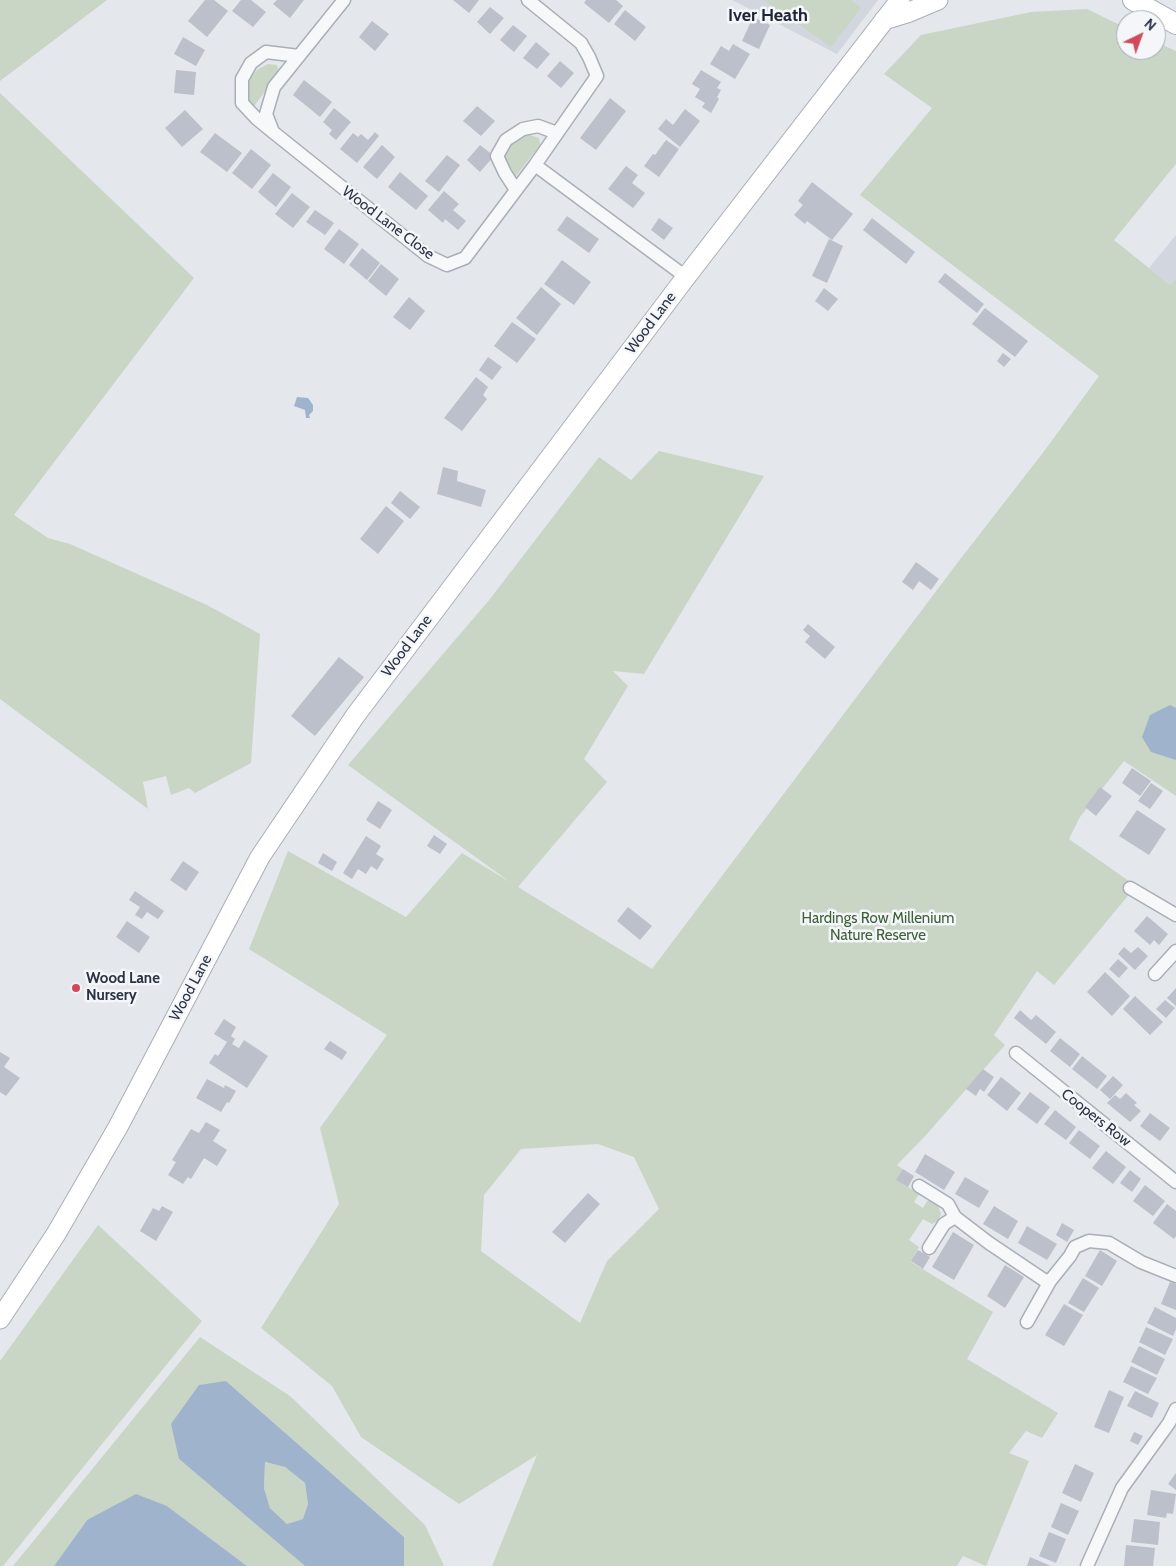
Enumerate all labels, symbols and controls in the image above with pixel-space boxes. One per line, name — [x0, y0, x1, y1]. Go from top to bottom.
district label: Iver Heath — [728, 5, 808, 27]
north arrow — [1116, 10, 1166, 60]
text: N — [1141, 15, 1160, 35]
street label: Wood Lane Close — [338, 182, 438, 264]
street label: Wood Lane — [622, 289, 680, 357]
street label: Wood Lane — [378, 612, 436, 680]
park label: Hardings Row Millenium Nature Reserve — [802, 910, 954, 945]
street label: Wood Lane — [166, 952, 216, 1024]
place label: Wood Lane Nursery — [86, 970, 160, 1005]
marker: Wood Lane Nursery — [70, 982, 82, 994]
street label: Coopers Row — [1057, 1085, 1135, 1151]

